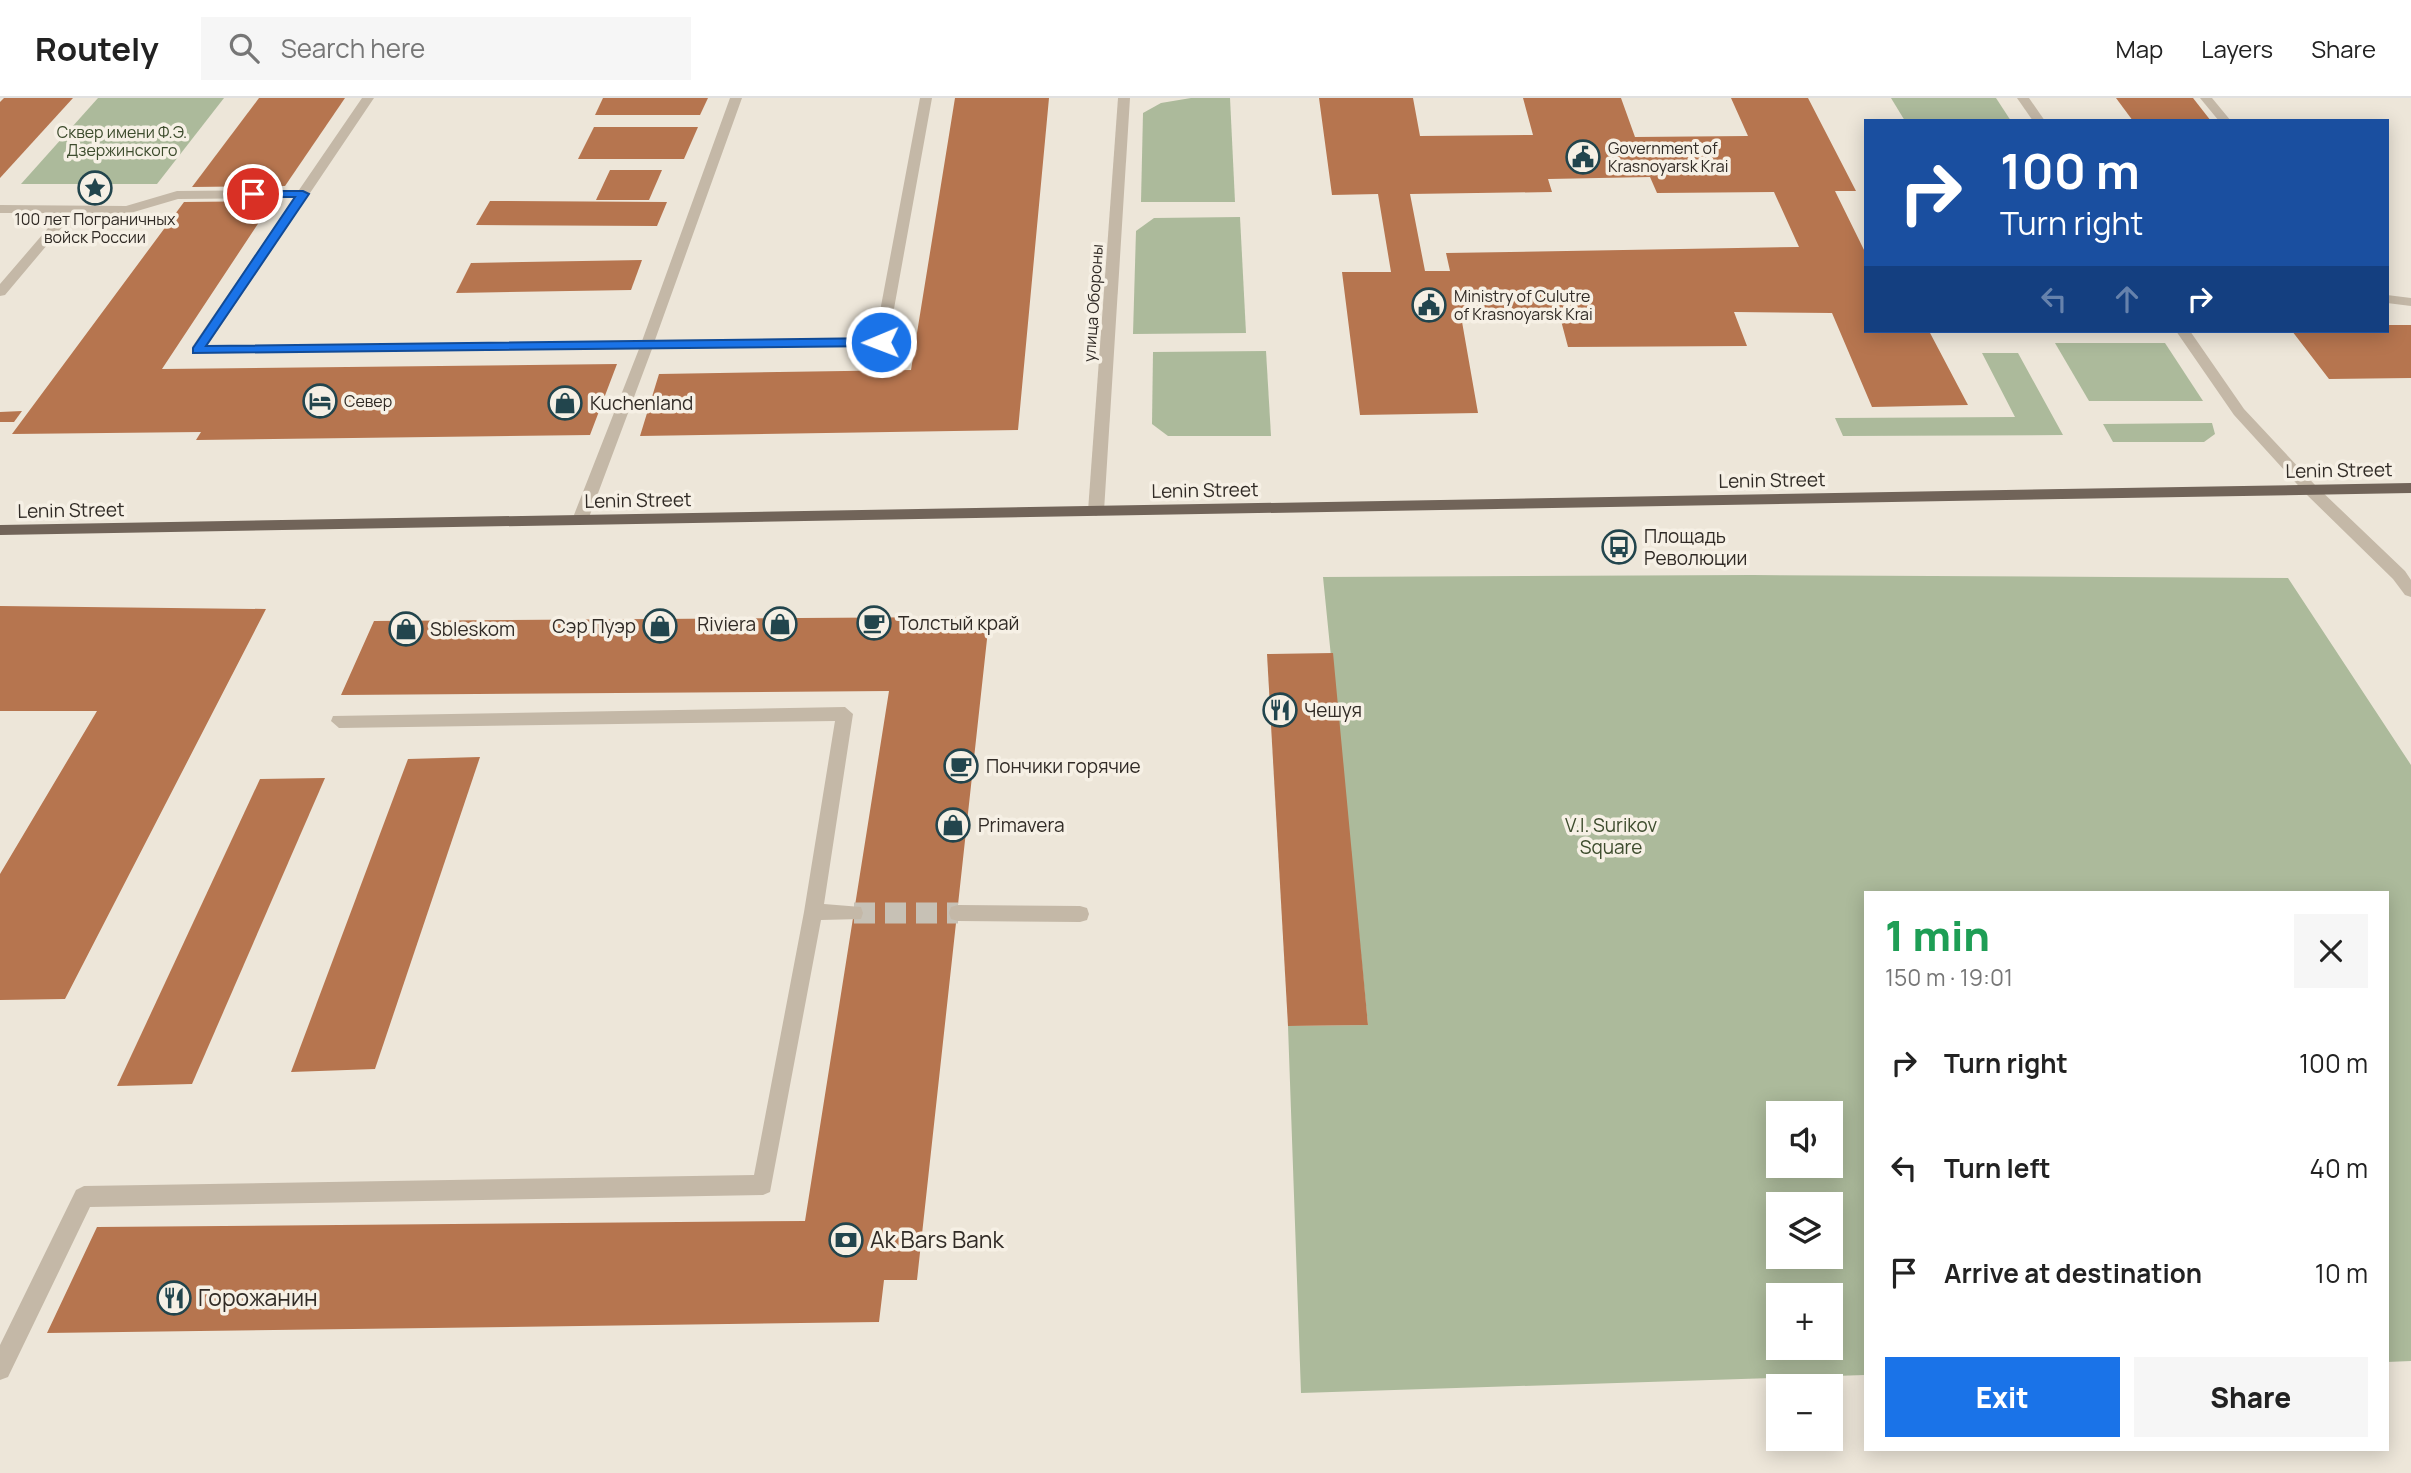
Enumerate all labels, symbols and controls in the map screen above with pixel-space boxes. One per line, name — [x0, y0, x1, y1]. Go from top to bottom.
search box — [201, 17, 691, 80]
text: Routely — [35, 26, 159, 71]
icon: search — [225, 29, 263, 67]
text: Search here — [281, 30, 425, 66]
text: Map — [2116, 32, 2163, 65]
text: Layers — [2201, 32, 2273, 65]
text: Share — [2311, 32, 2376, 65]
park label: Сквер имени Ф.Э. Дзержинского — [57, 121, 187, 161]
place label: Government of Krasnoyarsk Krai — [1608, 137, 1728, 177]
text: 100 m — [2000, 137, 2140, 204]
public building icon: Government of Krasnoyarsk Krai — [1564, 138, 1602, 176]
icon: right — [1885, 147, 1976, 238]
pin — [223, 164, 283, 224]
place icon: 100 лет Пограничных войск России — [76, 169, 114, 207]
icon: arrive — [234, 175, 272, 213]
text: Turn right — [2000, 201, 2143, 245]
place label: 100 лет Пограничных войск России — [15, 208, 176, 248]
street label: улица Обороны — [1078, 243, 1108, 363]
icon: left — [2035, 280, 2073, 318]
icon: ahead — [2108, 280, 2146, 318]
icon: right — [2181, 280, 2219, 318]
place label: Ministry of Culutre of Krasnoyarsk Krai — [1454, 285, 1593, 325]
public building icon: Ministry of Culutre of Krasnoyarsk Krai — [1410, 286, 1448, 324]
position arrow — [844, 305, 918, 379]
hotel icon: Север — [301, 382, 339, 420]
shop icon: Kuchenland — [546, 384, 584, 422]
place label: Север — [344, 390, 392, 412]
place label: Kuchenland — [590, 390, 693, 416]
street label: Lenin Street — [2285, 456, 2393, 484]
street label: Lenin Street — [1718, 466, 1826, 494]
street label: Lenin Street — [1151, 476, 1259, 504]
street label: Lenin Street — [584, 486, 692, 514]
street label: Lenin Street — [17, 496, 125, 524]
place label: Площадь Революции — [1644, 523, 1747, 571]
bus stop icon: Площадь Революции — [1600, 528, 1638, 566]
cafe icon: Толстый край — [855, 604, 893, 642]
shop icon: Riviera — [761, 605, 799, 643]
shop icon: Сэр Пуэр — [641, 607, 679, 645]
shop icon: Sbleskom — [387, 610, 425, 648]
place label: Толстый край — [898, 610, 1019, 636]
place label: Riviera — [697, 611, 756, 637]
place label: Сэр Пуэр — [552, 613, 636, 639]
place label: Sbleskom — [430, 616, 515, 642]
restaurant icon: Чешуя — [1261, 691, 1299, 729]
place label: Чешуя — [1304, 697, 1362, 723]
cafe icon: Пончики горячие — [942, 747, 980, 785]
place label: Пончики горячие — [986, 753, 1141, 779]
shop icon: Primavera — [934, 806, 972, 844]
place label: Primavera — [978, 812, 1064, 838]
park label: V.I. Surikov Square — [1565, 812, 1657, 860]
text: 1 min — [1885, 906, 1990, 964]
button: close — [2294, 914, 2368, 988]
text: 150 m · 19:01 — [1885, 961, 2013, 993]
icon: right — [1885, 1044, 1923, 1082]
text: Turn right — [1944, 1045, 2068, 1081]
text: 100 m — [2299, 1045, 2368, 1081]
map controls — [1766, 1101, 1843, 1451]
button: sound — [1766, 1101, 1843, 1178]
icon: left — [1885, 1149, 1923, 1187]
text: Turn left — [1944, 1150, 2051, 1186]
text: 40 m — [2310, 1150, 2368, 1186]
button: layers — [1766, 1192, 1843, 1269]
bank icon: Ak Bars Bank — [827, 1221, 865, 1259]
place label: Ak Bars Bank — [870, 1223, 1004, 1255]
icon: arrive — [1885, 1254, 1923, 1292]
text: Arrive at destination — [1944, 1255, 2202, 1291]
text: 10 m — [2315, 1255, 2368, 1291]
restaurant icon: Горожанин — [155, 1279, 193, 1317]
place label: Горожанин — [198, 1281, 318, 1313]
button: + — [1766, 1283, 1843, 1360]
button: Exit — [1885, 1357, 2120, 1437]
button: Share — [2134, 1357, 2368, 1437]
button: − — [1766, 1374, 1843, 1451]

